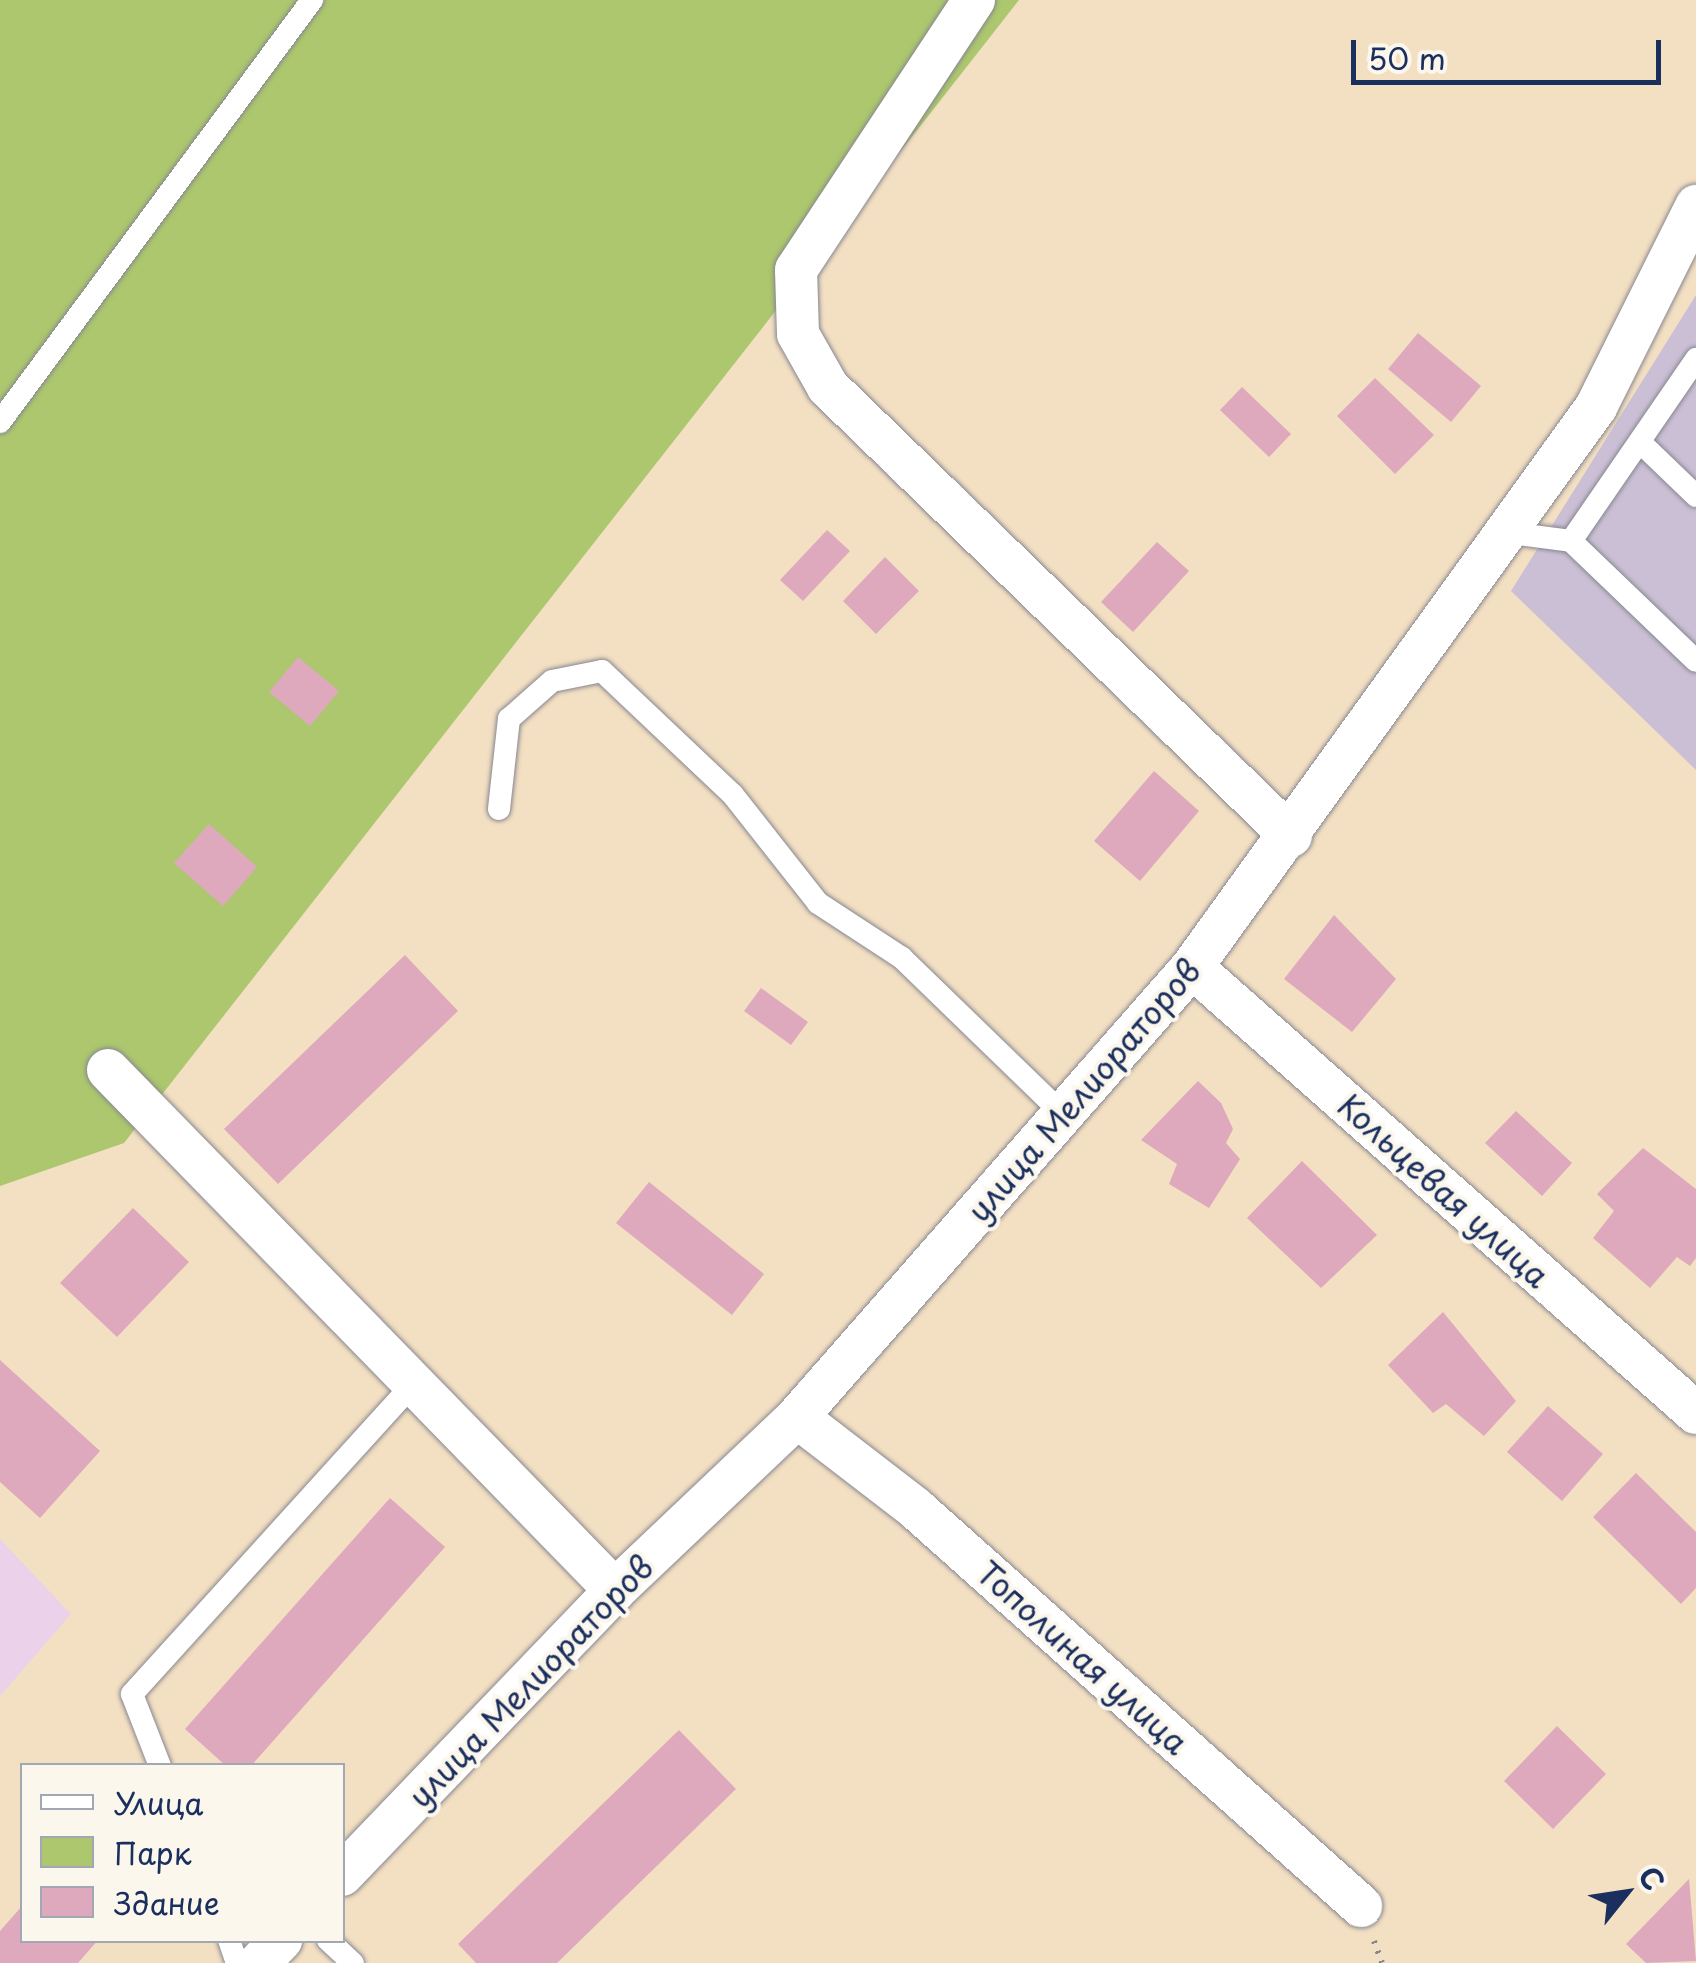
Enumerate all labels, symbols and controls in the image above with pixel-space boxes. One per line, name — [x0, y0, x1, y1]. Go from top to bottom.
scale bar — [1356, 20, 1666, 82]
text: 50 m — [1368, 35, 1446, 80]
street label: улица Мелиораторов — [958, 950, 1208, 1230]
street label: Кольцевая улица — [1330, 1085, 1558, 1295]
street label: улица Мелиораторов — [399, 1547, 661, 1815]
street label: Тополиная улица — [969, 1552, 1197, 1762]
legend — [20, 1763, 345, 1943]
text: Улица — [114, 1780, 203, 1825]
text: Парк — [114, 1830, 191, 1875]
north arrow — [1576, 1843, 1676, 1943]
text: С — [1629, 1858, 1676, 1898]
text: Здание — [114, 1880, 220, 1925]

